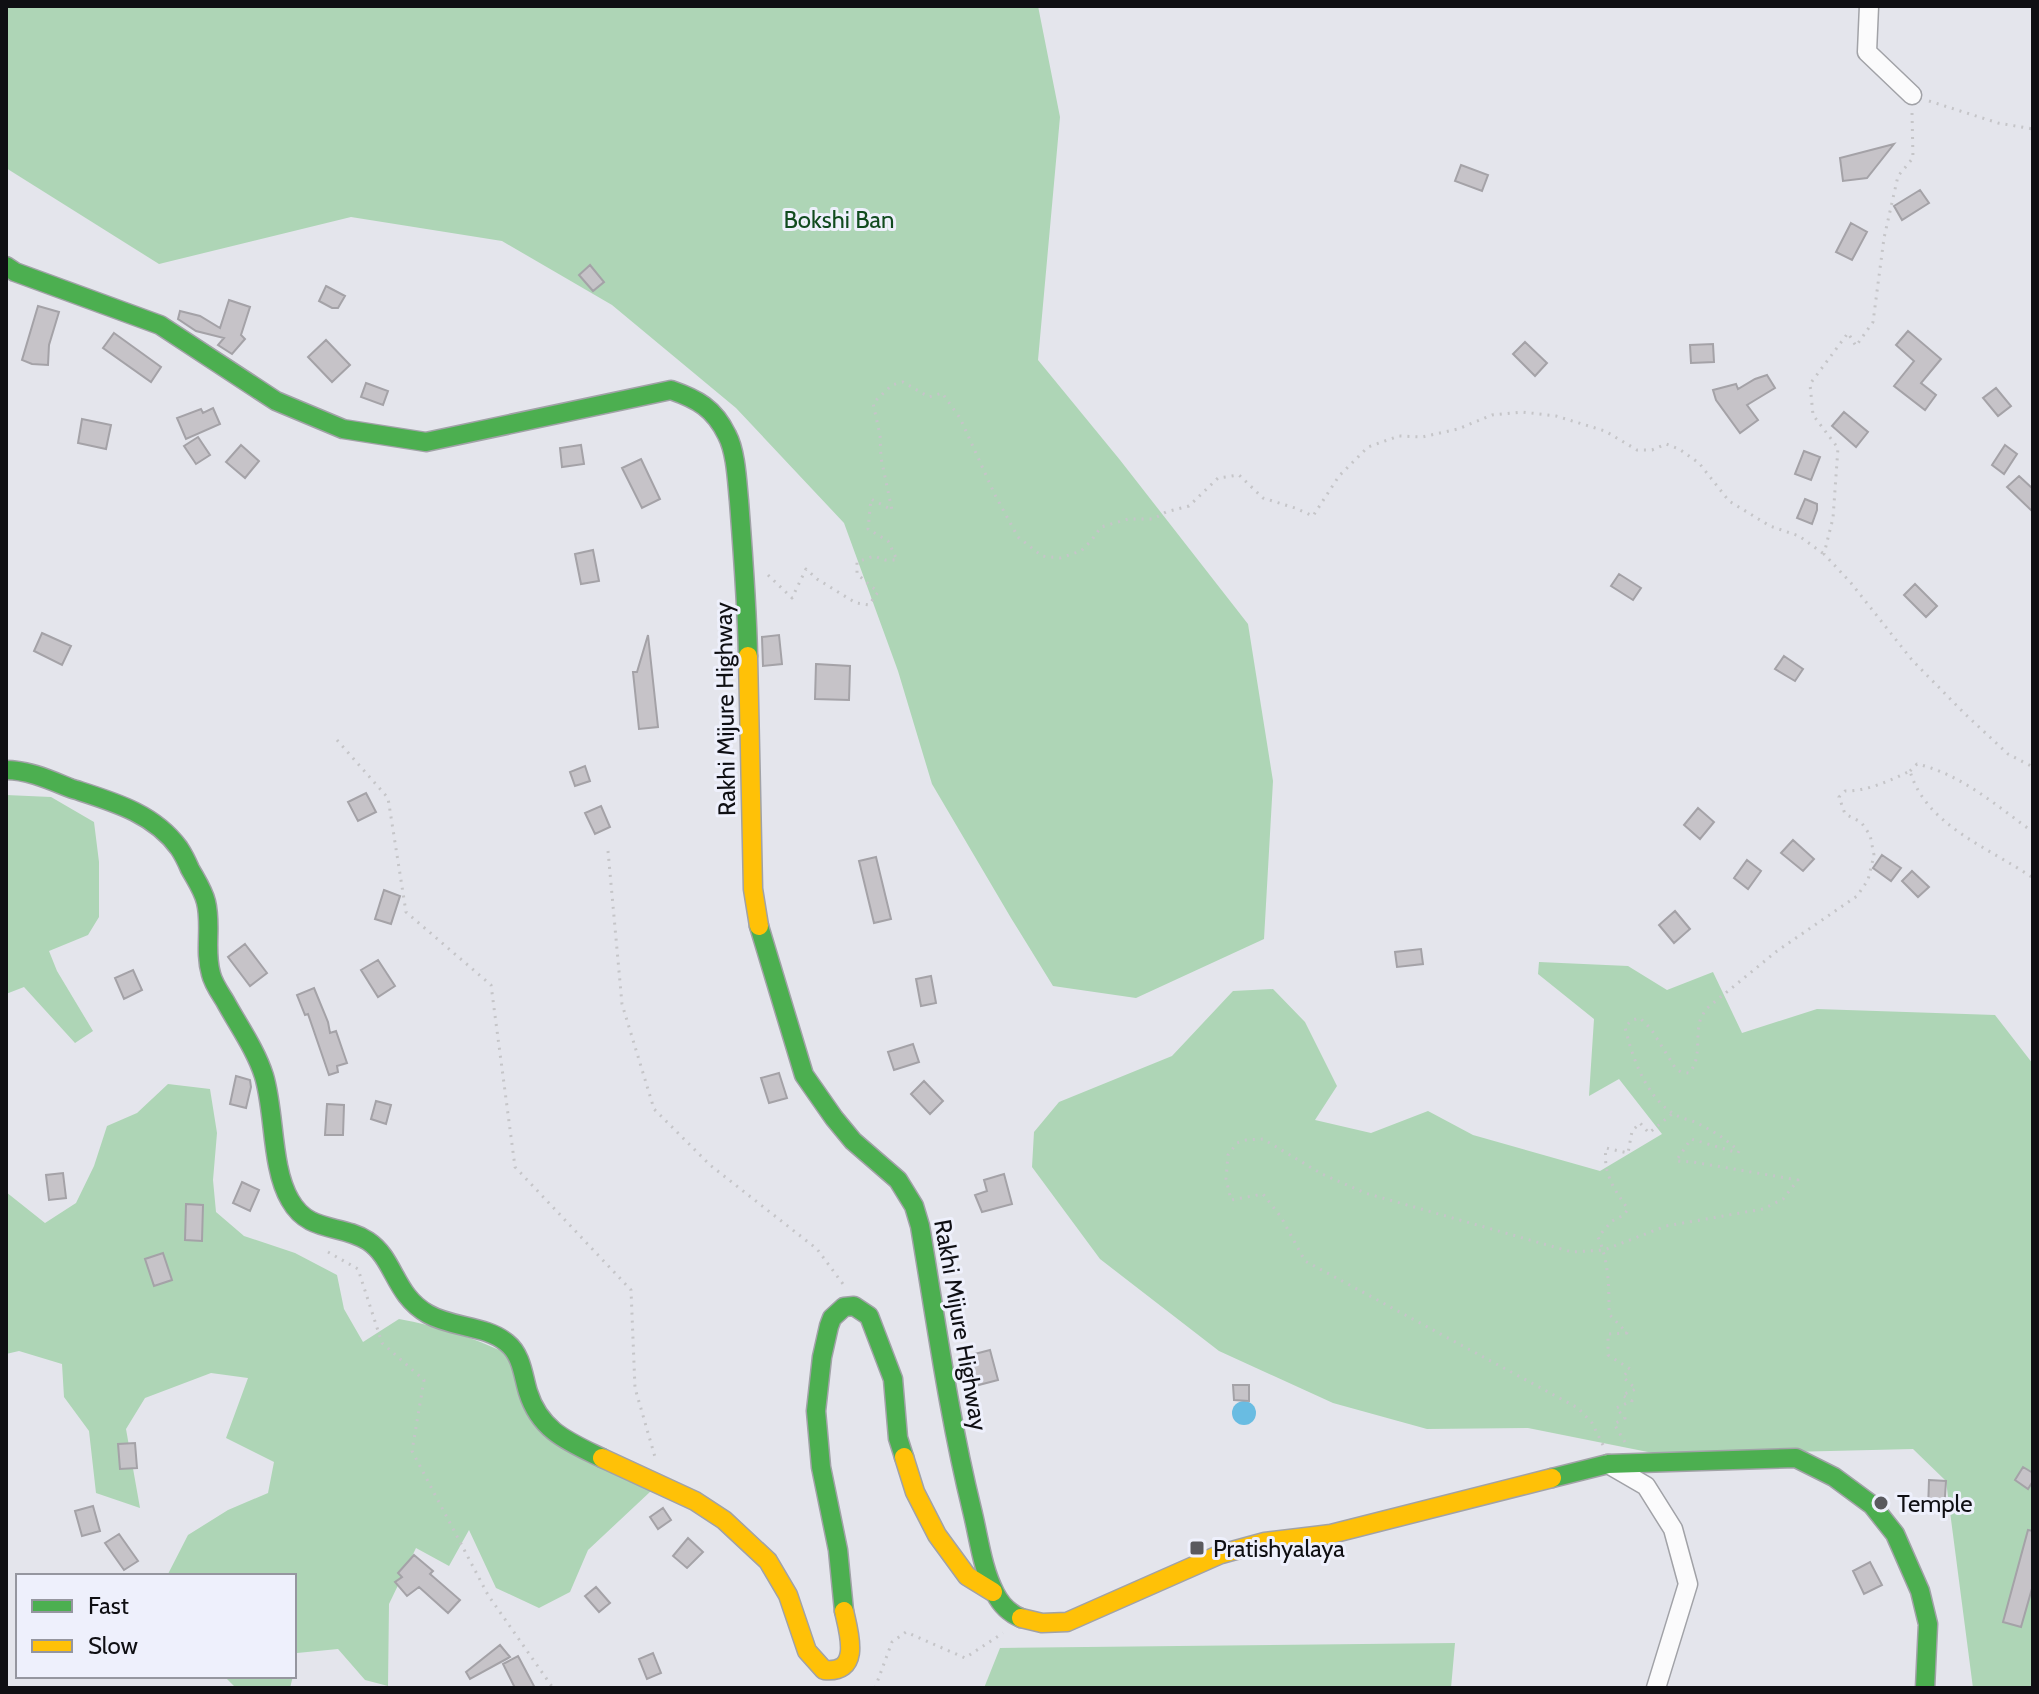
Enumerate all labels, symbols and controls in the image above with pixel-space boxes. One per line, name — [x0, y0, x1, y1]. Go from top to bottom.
park label: Bokshi Ban — [784, 205, 894, 234]
street label: Rakhi Mijure Highway — [709, 602, 741, 816]
street label: Rakhi Mijure Highway — [928, 1217, 994, 1433]
place label: Temple — [1897, 1489, 1972, 1518]
marker: Temple — [1872, 1494, 1890, 1512]
place label: Pratishyalaya — [1213, 1534, 1345, 1563]
marker: Pratishyalaya — [1188, 1539, 1206, 1557]
legend — [16, 1574, 296, 1678]
text: Fast — [88, 1591, 129, 1620]
text: Slow — [88, 1631, 138, 1660]

